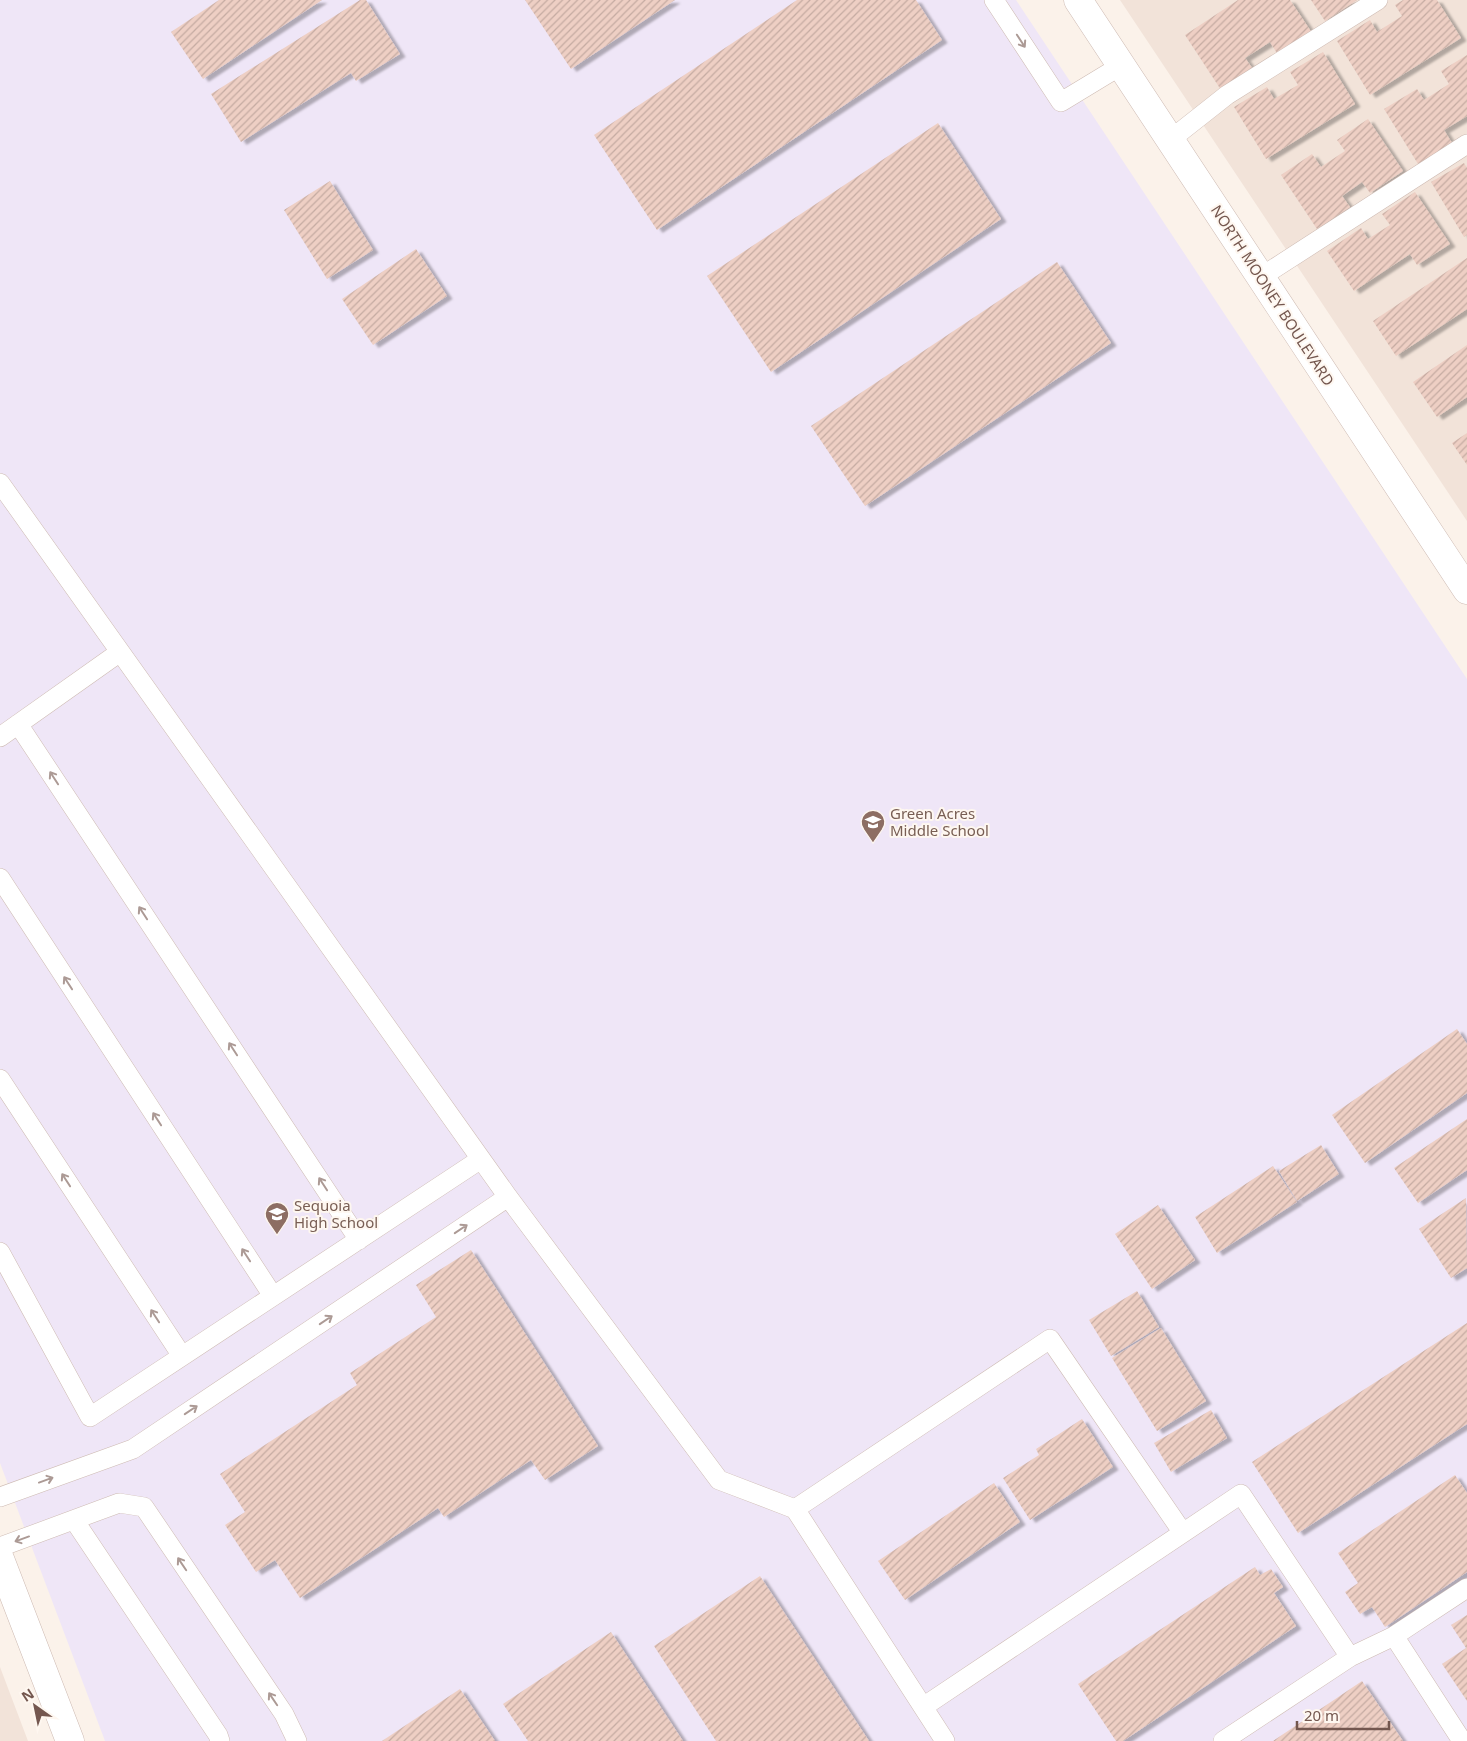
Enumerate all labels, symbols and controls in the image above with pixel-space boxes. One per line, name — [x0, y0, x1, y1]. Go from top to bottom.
one-way arrow — [1016, 33, 1026, 47]
street label: NORTH MOONEY BOULEVARD — [1207, 201, 1339, 389]
one-way arrow — [49, 771, 59, 785]
place label: Green Acres Middle School — [890, 803, 989, 840]
school or university icon: Green Acres Middle School — [860, 809, 886, 843]
one-way arrow — [138, 906, 149, 920]
one-way arrow — [63, 977, 73, 991]
one-way arrow — [228, 1042, 238, 1056]
one-way arrow — [152, 1113, 162, 1127]
one-way arrow — [61, 1173, 71, 1187]
one-way arrow — [317, 1178, 327, 1192]
place label: Sequoia High School — [294, 1195, 378, 1232]
school or university icon: Sequoia High School — [264, 1201, 290, 1235]
one-way arrow — [454, 1224, 468, 1234]
one-way arrow — [241, 1249, 251, 1263]
one-way arrow — [150, 1309, 160, 1323]
one-way arrow — [319, 1314, 333, 1325]
one-way arrow — [184, 1405, 198, 1415]
one-way arrow — [38, 1475, 53, 1484]
one-way arrow — [15, 1535, 30, 1544]
one-way arrow — [177, 1557, 188, 1571]
north arrow — [10, 1681, 60, 1731]
text: N — [18, 1684, 38, 1706]
one-way arrow — [268, 1692, 278, 1706]
scale bar — [1297, 1698, 1390, 1730]
text: 20 m — [1304, 1705, 1339, 1725]

